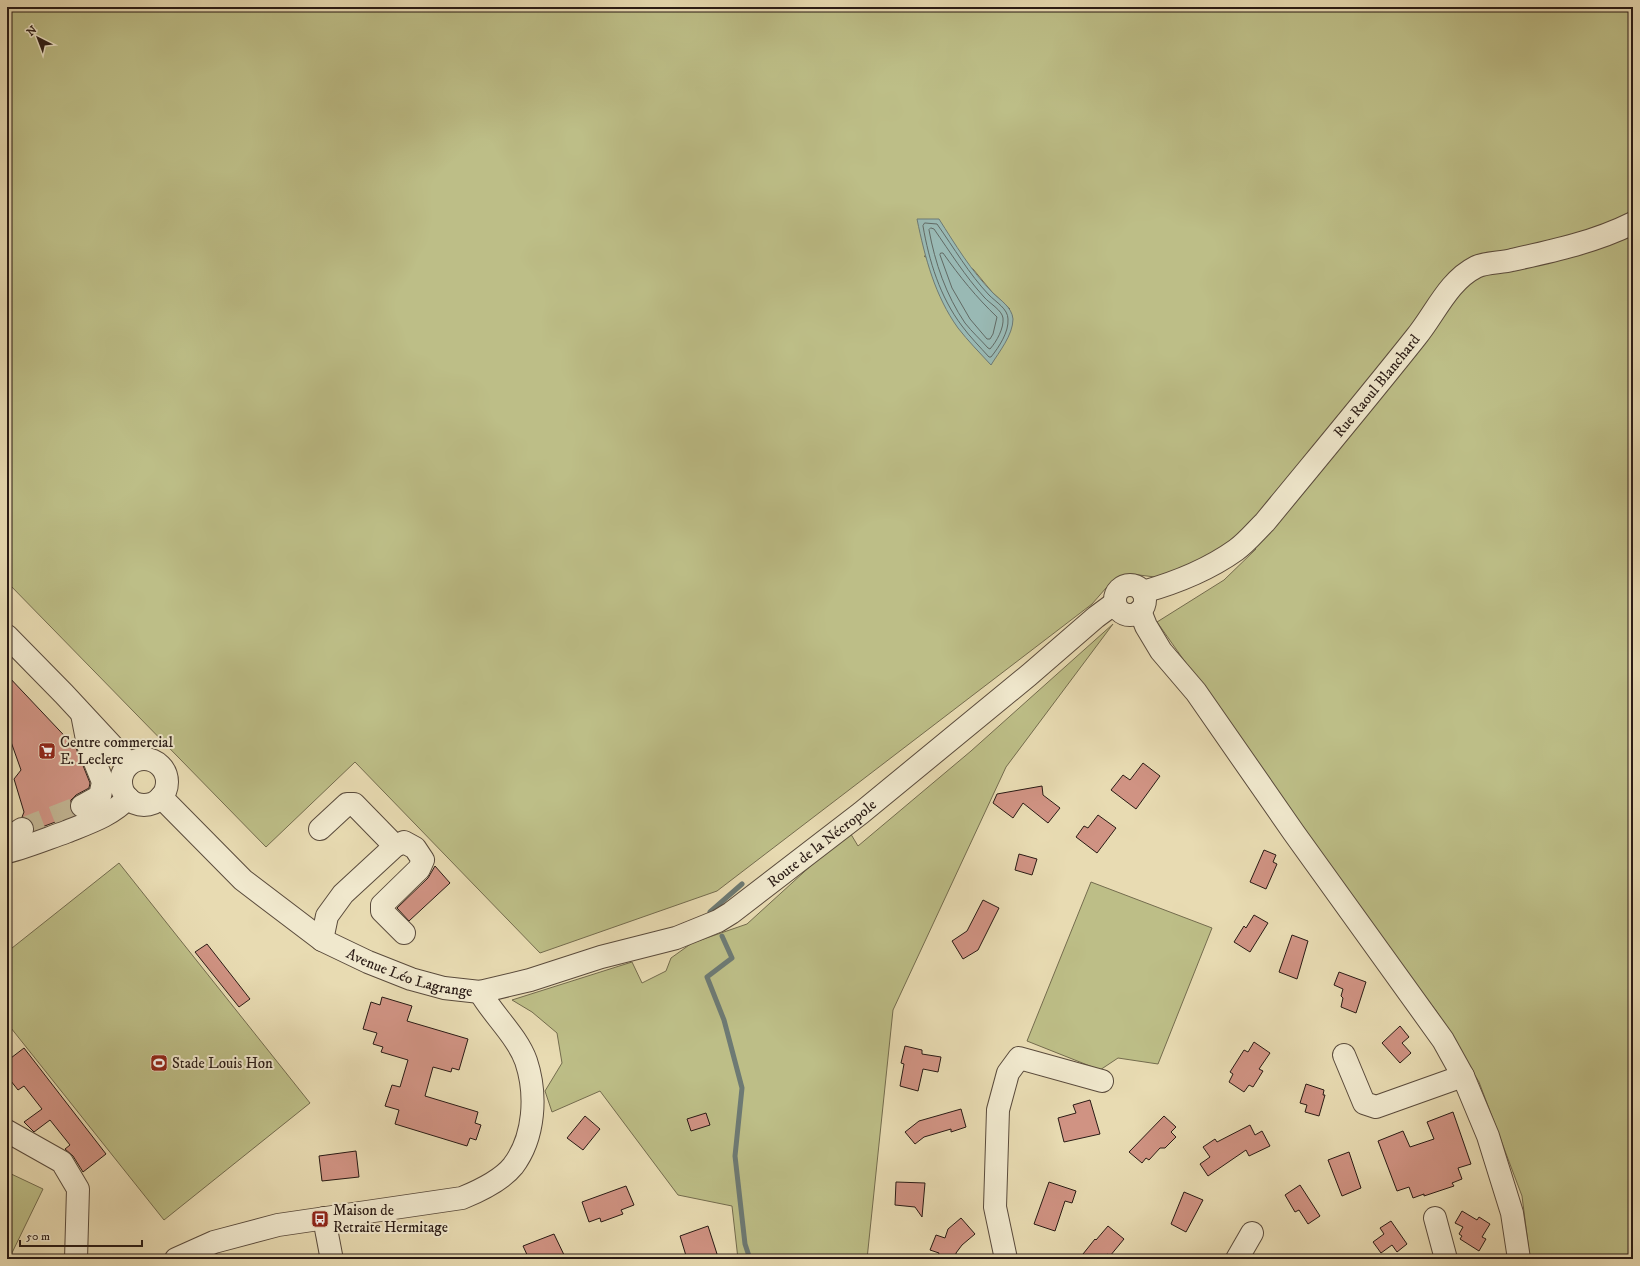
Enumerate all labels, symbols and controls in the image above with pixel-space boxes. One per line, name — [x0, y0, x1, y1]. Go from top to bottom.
north arrow — [18, 18, 58, 58]
text: N — [24, 23, 40, 40]
street label: Rue Raoul Blanchard — [1329, 330, 1424, 441]
place label: Centre commercial E. Leclerc — [60, 733, 173, 769]
supermarket icon: Centre commercial E. Leclerc — [37, 741, 57, 761]
street label: Route de la Nécropole — [763, 795, 880, 891]
street label: Avenue Léo Lagrange — [343, 944, 474, 1001]
sports icon: Stade Louis Hon — [149, 1053, 169, 1073]
place label: Stade Louis Hon — [172, 1054, 273, 1073]
place label: Maison de Retraite Hermitage — [333, 1201, 448, 1237]
bus stop icon: Maison de Retraite Hermitage — [310, 1209, 330, 1229]
scale bar — [20, 1222, 142, 1248]
text: 50 m — [26, 1229, 50, 1244]

